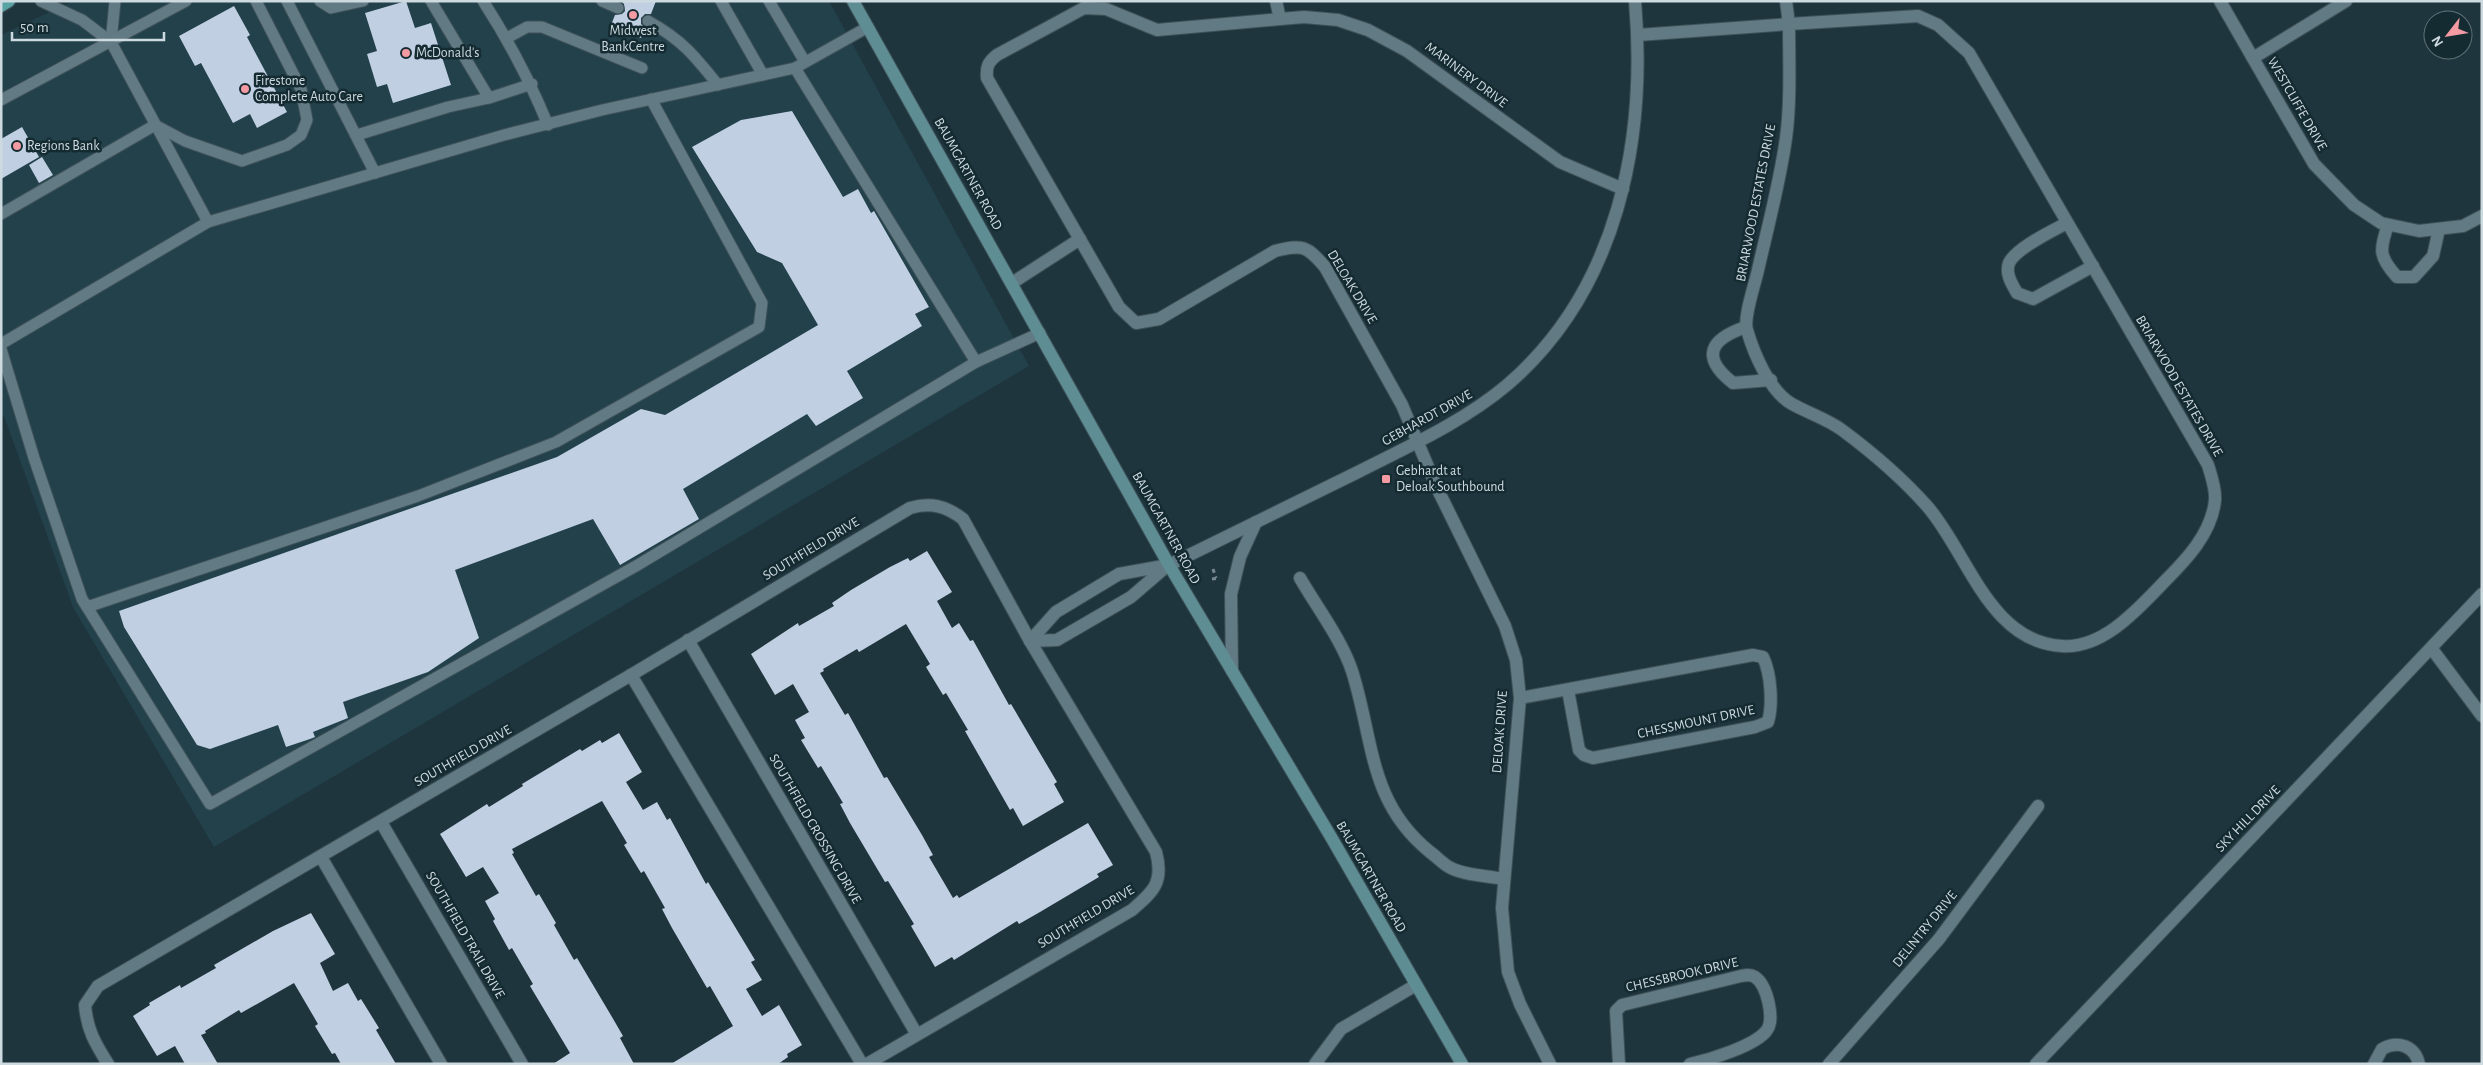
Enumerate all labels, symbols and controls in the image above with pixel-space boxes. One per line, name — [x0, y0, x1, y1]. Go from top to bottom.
marker: Midwest BankCentre — [627, 9, 639, 21]
scale bar — [12, 10, 165, 42]
north arrow — [2423, 10, 2473, 60]
text: 50 m — [20, 20, 49, 35]
place label: Midwest BankCentre — [601, 24, 665, 54]
text: N — [2429, 33, 2446, 49]
street label: MARINERY DRIVE — [1422, 40, 1510, 111]
place label: McDonald's — [416, 46, 479, 60]
marker: McDonald's — [400, 47, 412, 59]
street label: WESTCLIFFE DRIVE — [2265, 55, 2329, 153]
place label: Firestone Complete Auto Care — [255, 74, 363, 104]
marker: Firestone Complete Auto Care — [239, 83, 251, 95]
street label: BAUMGARTNER ROAD — [931, 116, 1005, 232]
street label: BRIARWOOD ESTATES DRIVE — [1734, 123, 1778, 283]
place label: Regions Bank — [27, 139, 100, 153]
marker: Regions Bank — [11, 140, 23, 152]
street label: DELOAK DRIVE — [1325, 248, 1379, 326]
street label: BRIARWOOD ESTATES DRIVE — [2133, 313, 2225, 459]
street label: GEBHARDT DRIVE — [1380, 387, 1475, 449]
place label: Gebhardt at Deloak Southbound — [1396, 464, 1505, 494]
street label: BAUMGARTNER ROAD — [1129, 470, 1203, 586]
marker: Gebhardt at Deloak Southbound — [1380, 473, 1392, 485]
street label: SOUTHFIELD DRIVE — [760, 515, 862, 583]
street label: DELOAK DRIVE — [1490, 690, 1510, 774]
street label: CHESSMOUNT DRIVE — [1636, 703, 1756, 741]
street label: SOUTHFIELD DRIVE — [412, 722, 514, 789]
street label: SOUTHFIELD CROSSING DRIVE — [766, 752, 864, 906]
street label: SKY HILL DRIVE — [2213, 783, 2283, 855]
street label: BAUMGARTNER ROAD — [1334, 819, 1408, 935]
street label: SOUTHFIELD TRAIL DRIVE — [423, 869, 507, 1001]
street label: SOUTHFIELD DRIVE — [1035, 883, 1137, 951]
street label: DELINTRY DRIVE — [1890, 888, 1960, 970]
street label: CHESSBROOK DRIVE — [1625, 955, 1740, 995]

